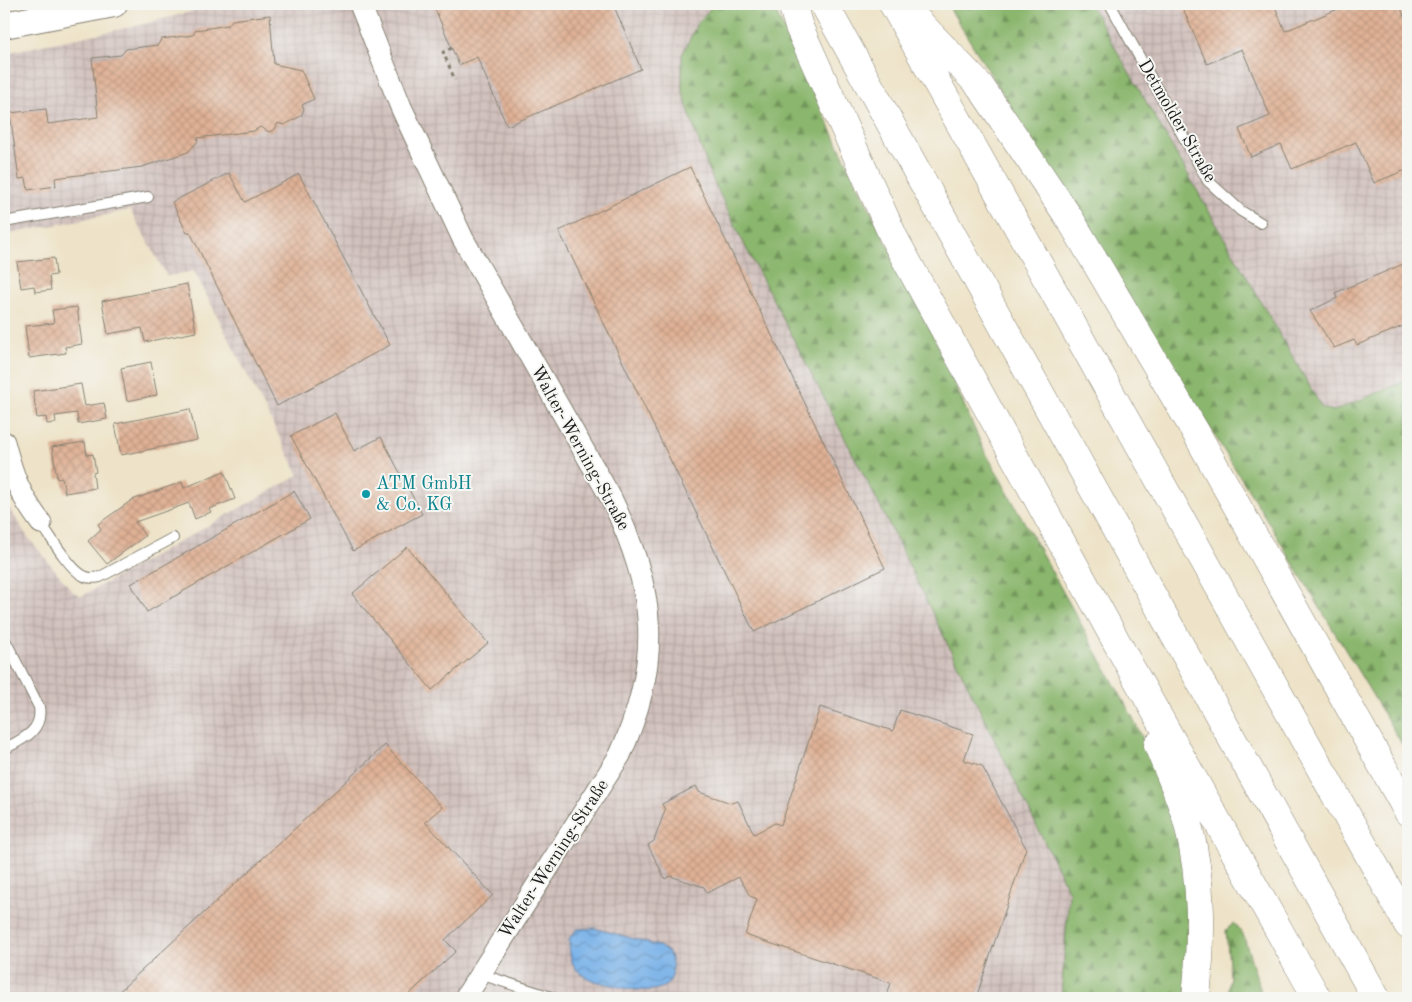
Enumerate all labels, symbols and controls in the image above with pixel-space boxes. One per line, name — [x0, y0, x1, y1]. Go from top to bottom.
street label: Detmolder Straße — [1135, 57, 1219, 185]
street label: Walter-Werning-Straße — [527, 363, 633, 533]
place label: ATM GmbH & Co. KG — [376, 475, 472, 514]
marker: ATM GmbH & Co. KG — [360, 488, 372, 500]
street label: Walter-Werning-Straße — [496, 776, 612, 942]

